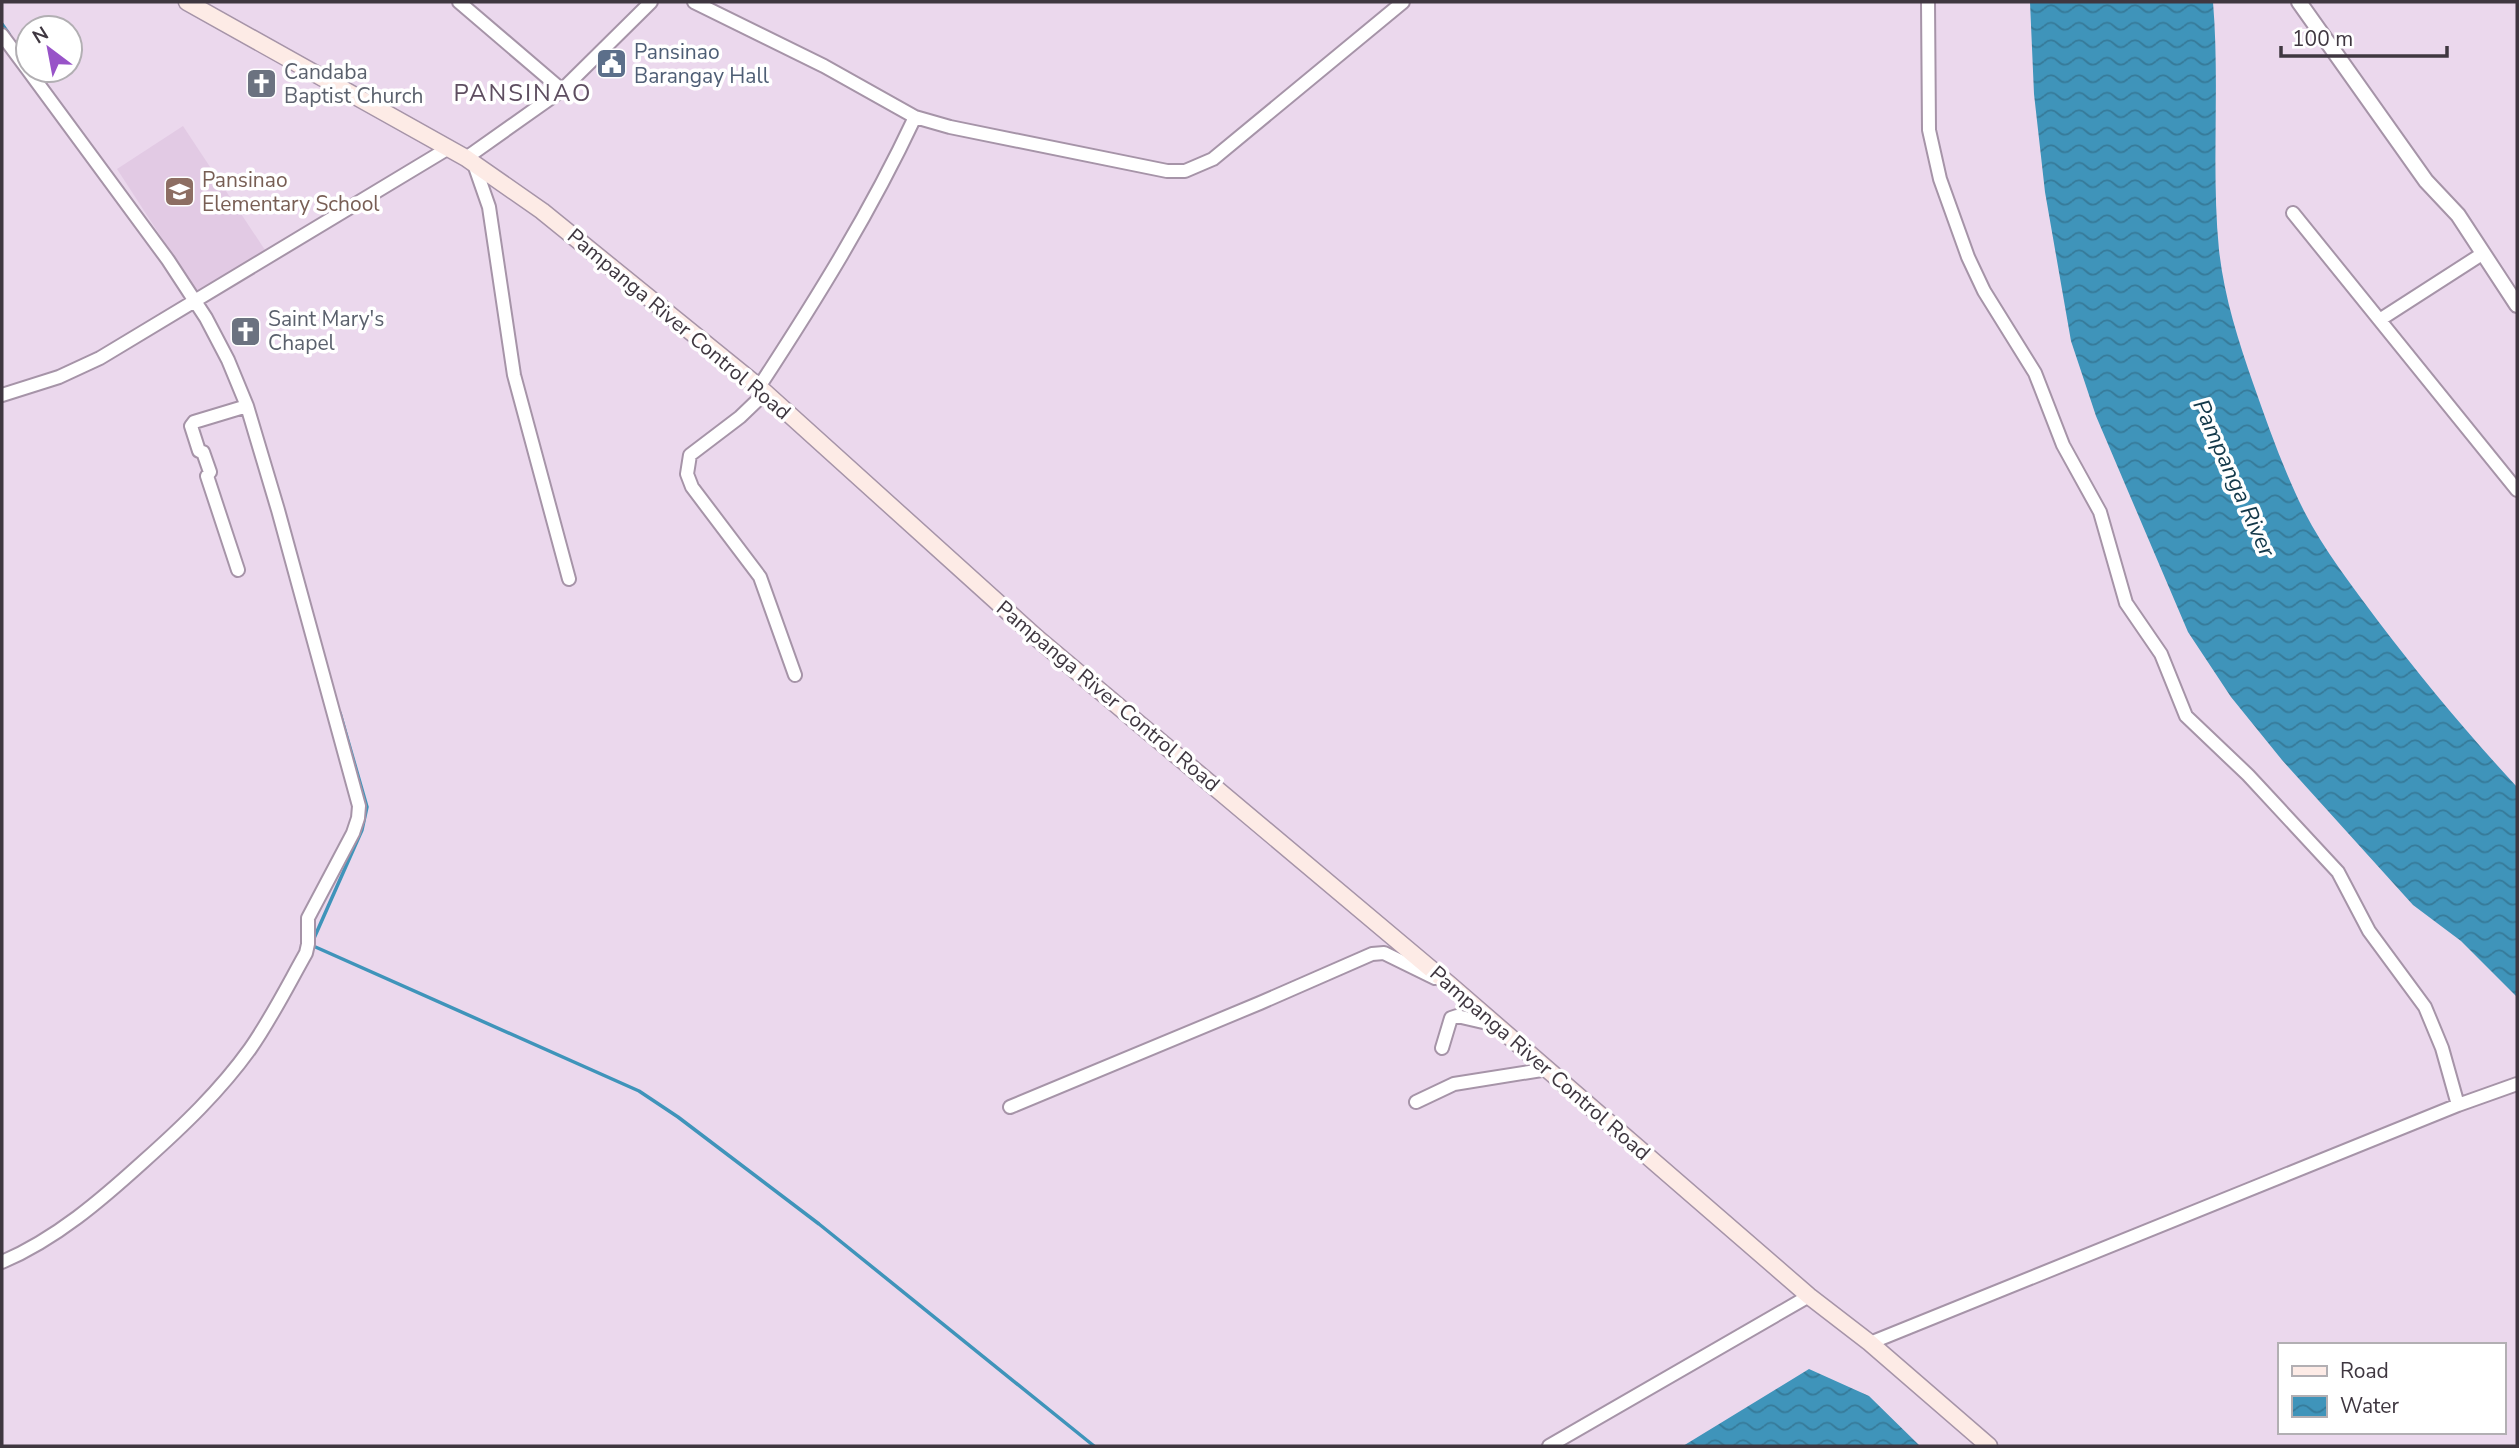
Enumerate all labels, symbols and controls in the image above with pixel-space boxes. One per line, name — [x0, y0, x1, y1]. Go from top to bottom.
north arrow — [14, 14, 84, 84]
scale bar — [2281, 14, 2447, 58]
text: N — [28, 21, 53, 50]
text: 100 m — [2292, 25, 2353, 53]
place label: Pansinao Barangay Hall — [634, 38, 770, 90]
public building icon: Pansinao Barangay Hall — [594, 47, 628, 81]
place label: Candaba Baptist Church — [284, 58, 423, 110]
church icon: Candaba Baptist Church — [244, 67, 278, 101]
district label: PANSINAO — [453, 77, 593, 109]
place label: Pansinao Elementary School — [202, 166, 380, 218]
school or university icon: Pansinao Elementary School — [162, 175, 196, 209]
street label: Pampanga River Control Road — [561, 222, 797, 426]
place label: Saint Mary's Chapel — [268, 305, 384, 357]
church icon: Saint Mary's Chapel — [228, 314, 262, 348]
water label: Pampanga River — [2185, 395, 2283, 562]
street label: Pampanga River Control Road — [990, 594, 1226, 798]
street label: Pampanga River Control Road — [1424, 959, 1656, 1167]
legend — [2278, 1343, 2505, 1434]
text: Road — [2340, 1357, 2389, 1385]
text: Water — [2340, 1392, 2399, 1420]

